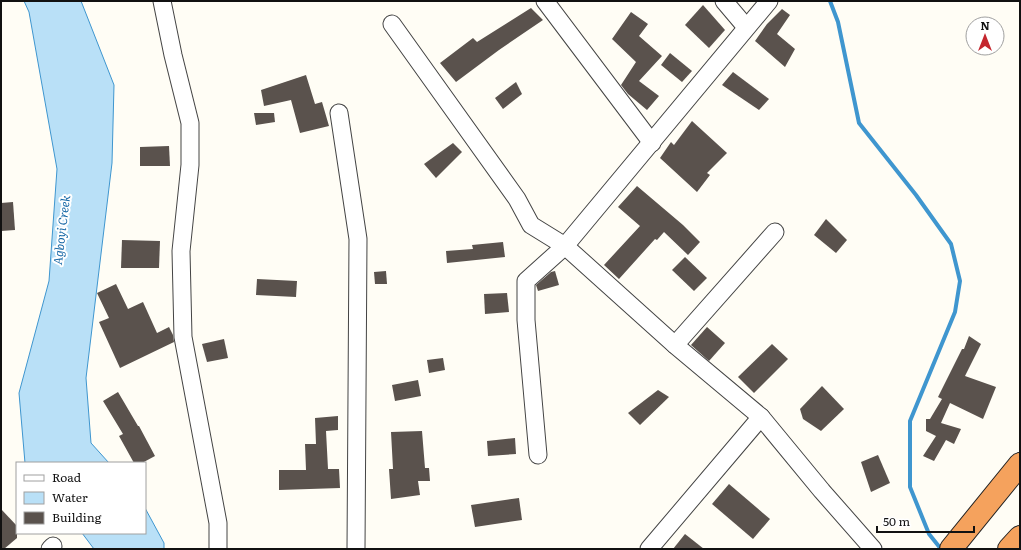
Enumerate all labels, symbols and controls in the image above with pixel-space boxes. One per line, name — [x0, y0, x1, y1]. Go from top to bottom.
north arrow — [965, 16, 1005, 56]
text: N — [980, 17, 990, 33]
water label: Agboyi Creek — [48, 194, 74, 266]
legend — [16, 462, 146, 534]
text: Road — [52, 468, 82, 486]
text: Water — [52, 488, 88, 506]
text: Building — [52, 508, 102, 526]
scale bar — [877, 508, 974, 534]
text: 50 m — [883, 512, 910, 530]

